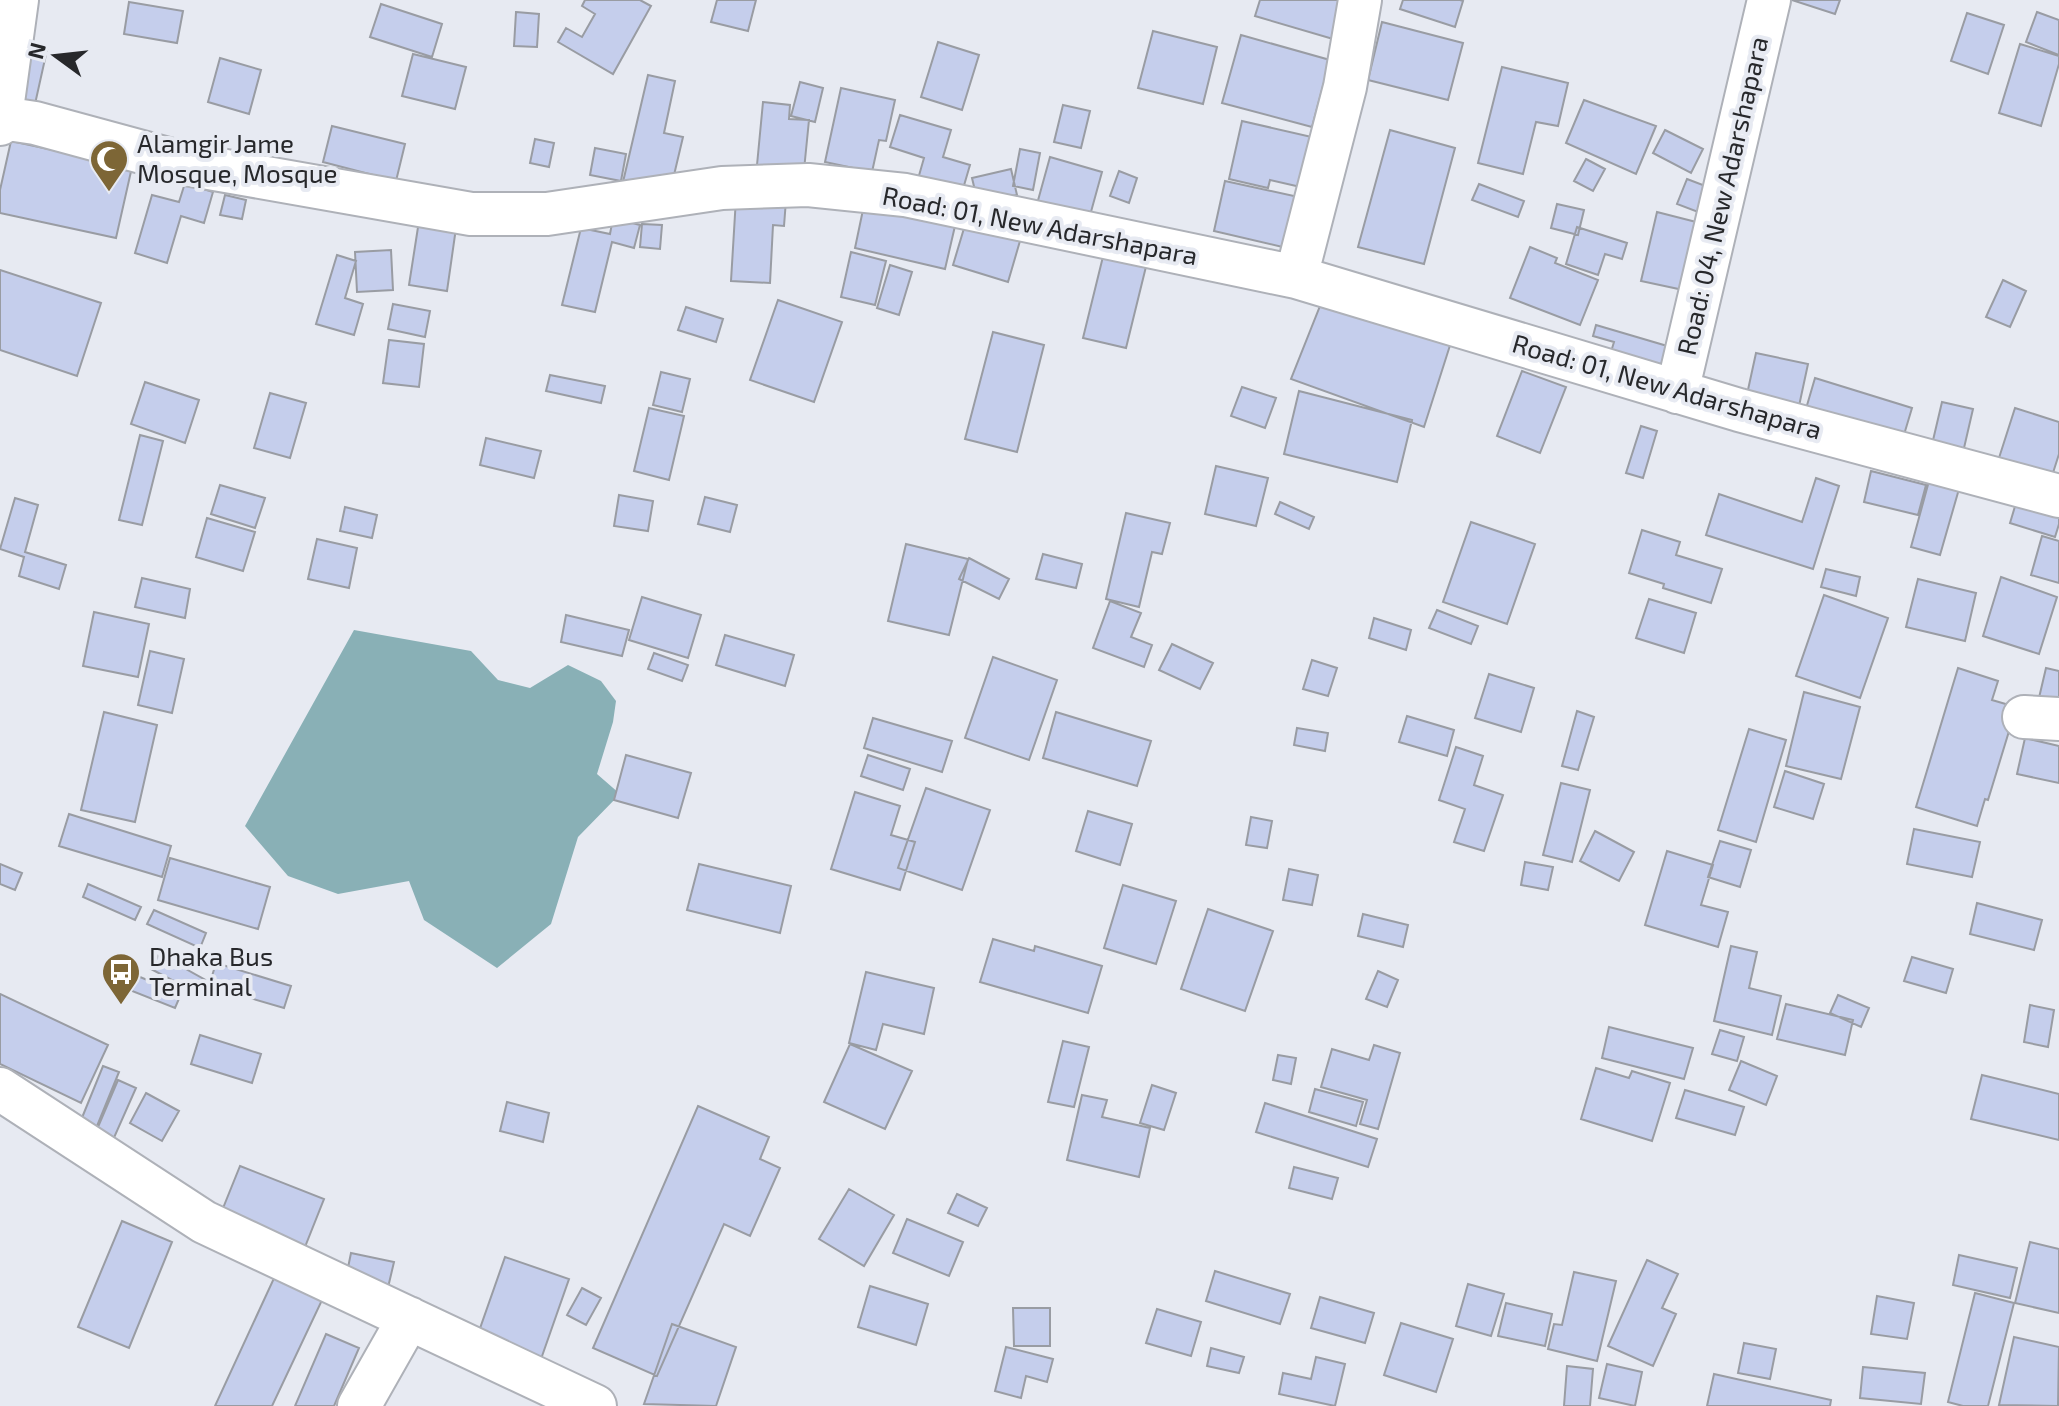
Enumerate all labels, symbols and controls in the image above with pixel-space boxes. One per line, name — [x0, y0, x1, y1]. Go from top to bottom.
north arrow — [16, 16, 96, 96]
street label: Road: 04, New Adarshapara — [1670, 33, 1773, 358]
text: N — [21, 40, 50, 62]
place label: Alamgir Jame Mosque, Mosque — [137, 127, 338, 188]
mosque icon: Alamgir Jame Mosque, Mosque — [88, 138, 130, 193]
street label: Road: 01, New Adarshapara — [880, 179, 1200, 270]
street label: Road: 01, New Adarshapara — [1509, 327, 1826, 445]
place label: Dhaka Bus Terminal — [149, 940, 273, 1001]
bus stop icon: Dhaka Bus Terminal — [100, 951, 142, 1006]

